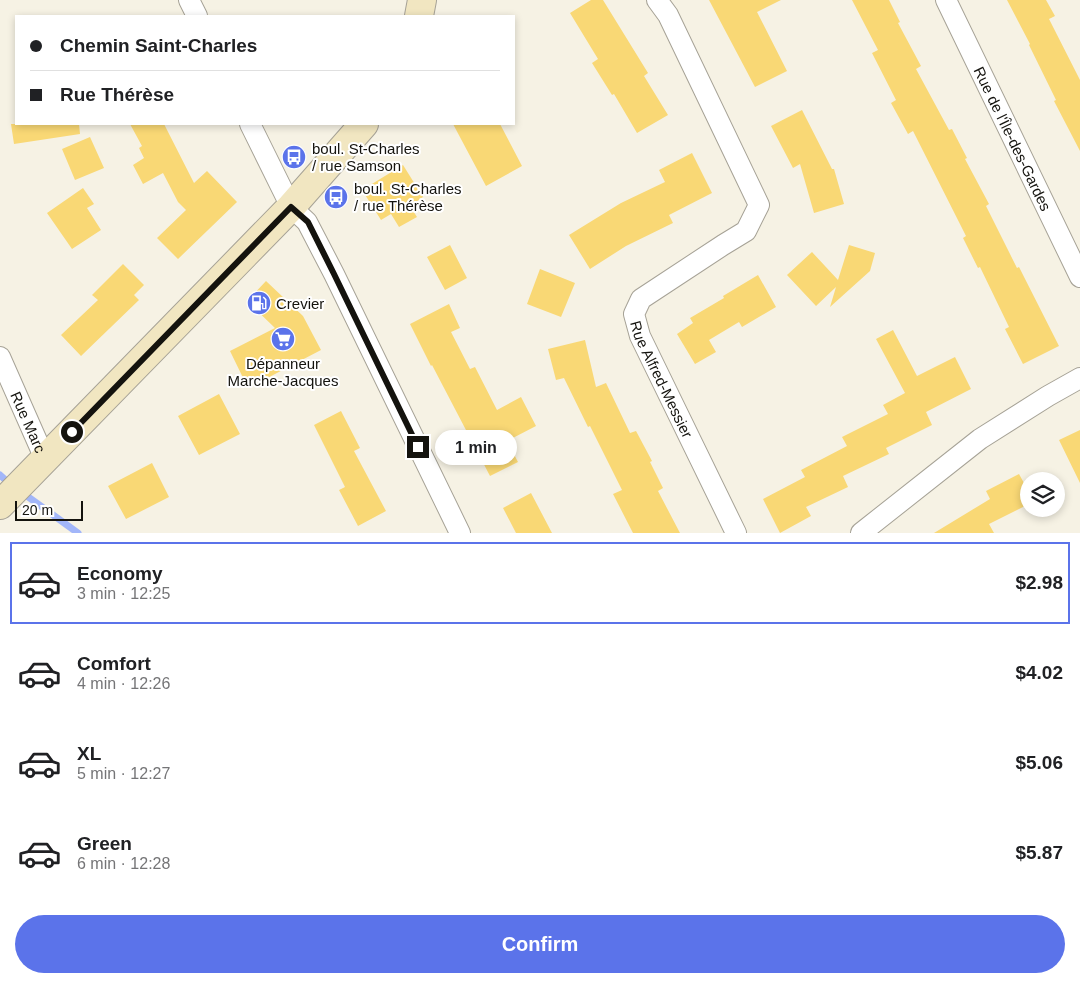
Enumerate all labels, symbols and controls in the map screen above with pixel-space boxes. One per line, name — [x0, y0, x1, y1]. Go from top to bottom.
text: Chemin Saint-Charles — [60, 35, 257, 56]
street label: Rue de l'Île-des-Gardes — [971, 64, 1055, 213]
text: Rue Thérèse — [60, 84, 174, 105]
place label: boul. St-Charles / rue Samson — [312, 140, 420, 174]
bus stop icon: boul. St-Charles / rue Samson — [281, 144, 307, 170]
place label: boul. St-Charles / rue Thérèse — [354, 180, 462, 214]
bus stop icon: boul. St-Charles / rue Thérèse — [323, 184, 349, 210]
fuel station icon: Crevier — [246, 290, 272, 316]
place label: Crevier — [276, 295, 324, 312]
street label: Rue Alfred-Messier — [628, 319, 697, 440]
supermarket icon: Dépanneur Marche-Jacques — [270, 326, 296, 352]
place label: Dépanneur Marche-Jacques — [228, 355, 338, 389]
street label: Rue Marc — [8, 389, 50, 456]
route start — [61, 421, 83, 443]
callout: 1 min — [436, 430, 518, 464]
route end — [407, 436, 429, 458]
text: 1 min — [455, 439, 497, 456]
map controls — [1020, 472, 1065, 517]
button: layers — [1020, 472, 1065, 517]
scale bar — [15, 498, 82, 521]
text: 20 m — [22, 502, 53, 518]
icon: car — [17, 561, 62, 606]
text: Economy — [77, 563, 163, 584]
text: $2.98 — [1015, 572, 1063, 593]
text: 3 min · 12:25 — [77, 585, 170, 602]
icon: car — [17, 651, 62, 696]
text: Comfort — [77, 653, 151, 674]
text: $4.02 — [1015, 662, 1063, 683]
text: 4 min · 12:26 — [77, 675, 170, 692]
icon: car — [17, 741, 62, 786]
text: XL — [77, 743, 101, 764]
text: $5.06 — [1015, 752, 1063, 773]
text: 5 min · 12:27 — [77, 765, 170, 782]
icon: car — [17, 831, 62, 876]
text: Green — [77, 833, 132, 854]
text: $5.87 — [1015, 842, 1063, 863]
text: 6 min · 12:28 — [77, 855, 170, 872]
button: Confirm — [15, 915, 1065, 973]

